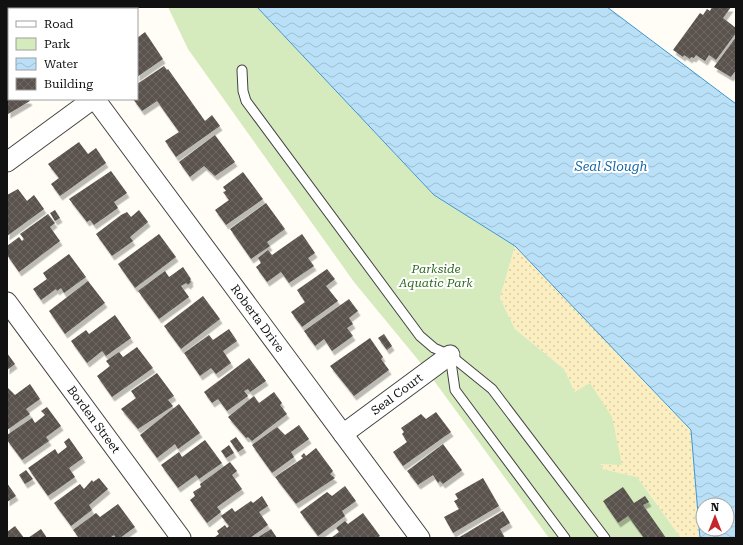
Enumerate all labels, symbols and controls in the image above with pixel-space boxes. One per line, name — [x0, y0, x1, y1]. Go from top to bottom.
legend — [8, 8, 138, 100]
text: Road — [44, 17, 74, 31]
text: Park — [44, 37, 71, 51]
text: Water — [44, 57, 78, 71]
text: Building — [44, 77, 93, 91]
water label: Seal Slough — [574, 159, 647, 174]
park label: Parkside Aquatic Park — [398, 262, 473, 290]
street label: Roberta Drive — [228, 282, 287, 355]
street label: Seal Court — [368, 370, 426, 418]
street label: Borden Street — [64, 383, 123, 456]
north arrow — [695, 497, 735, 537]
text: N — [711, 501, 720, 514]

